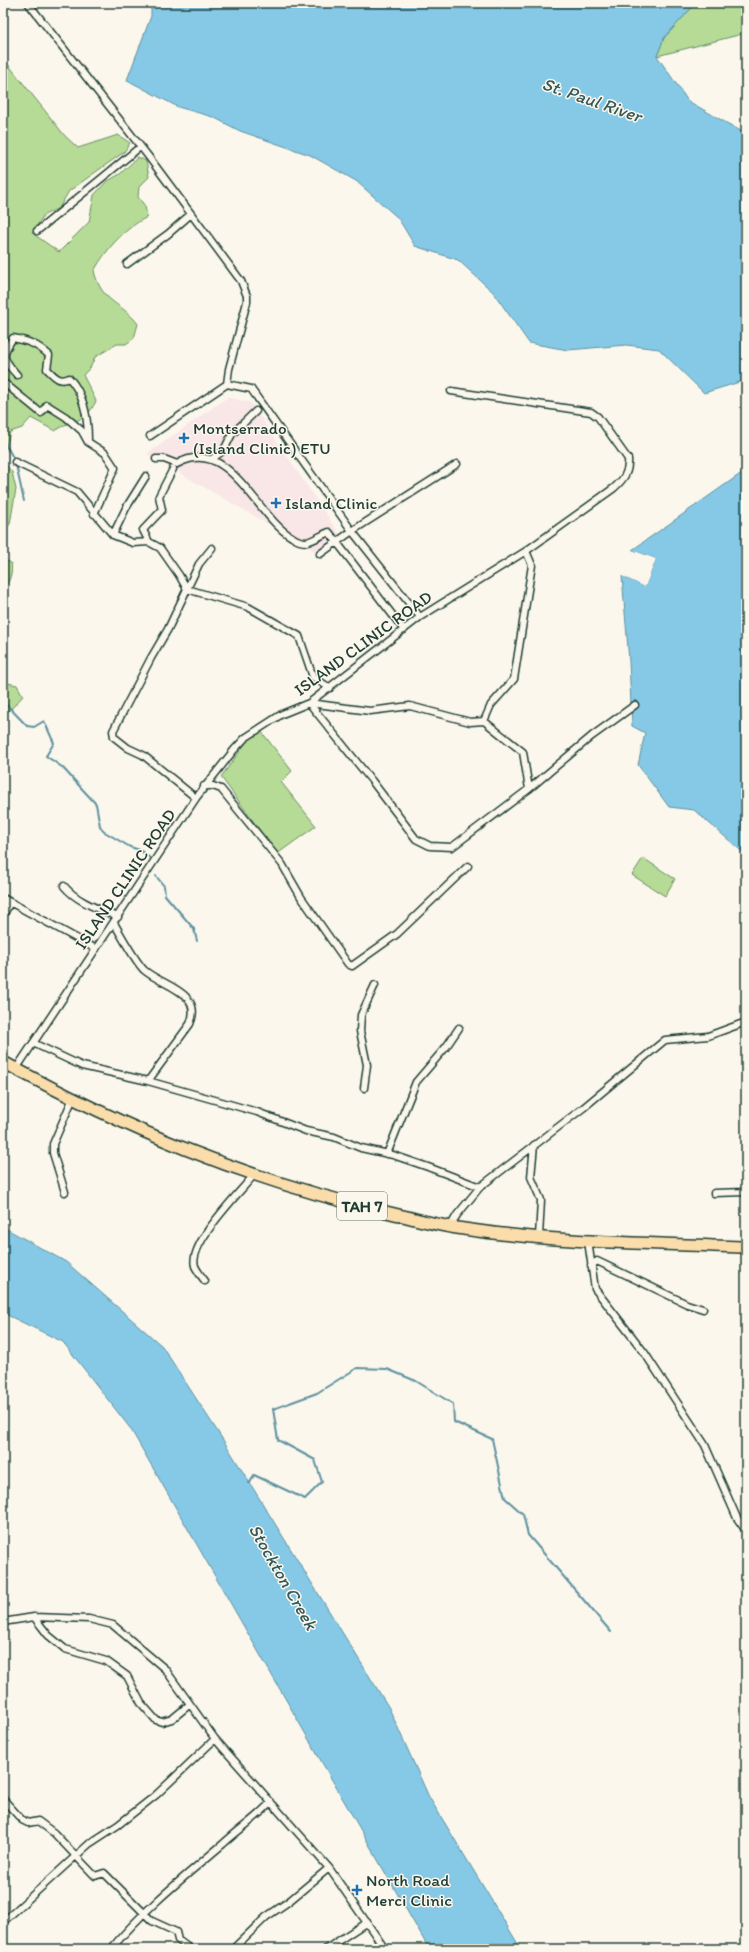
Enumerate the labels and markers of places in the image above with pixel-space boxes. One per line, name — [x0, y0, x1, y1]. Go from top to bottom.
place label: Montserrado (Island Clinic) ETU — [193, 418, 331, 458]
marker: Montserrado (Island Clinic) ETU — [178, 432, 190, 444]
place label: Island Clinic — [285, 493, 377, 513]
marker: Island Clinic — [270, 497, 282, 509]
place label: North Road Merci Clinic — [366, 1870, 452, 1910]
marker: North Road Merci Clinic — [351, 1884, 363, 1896]

